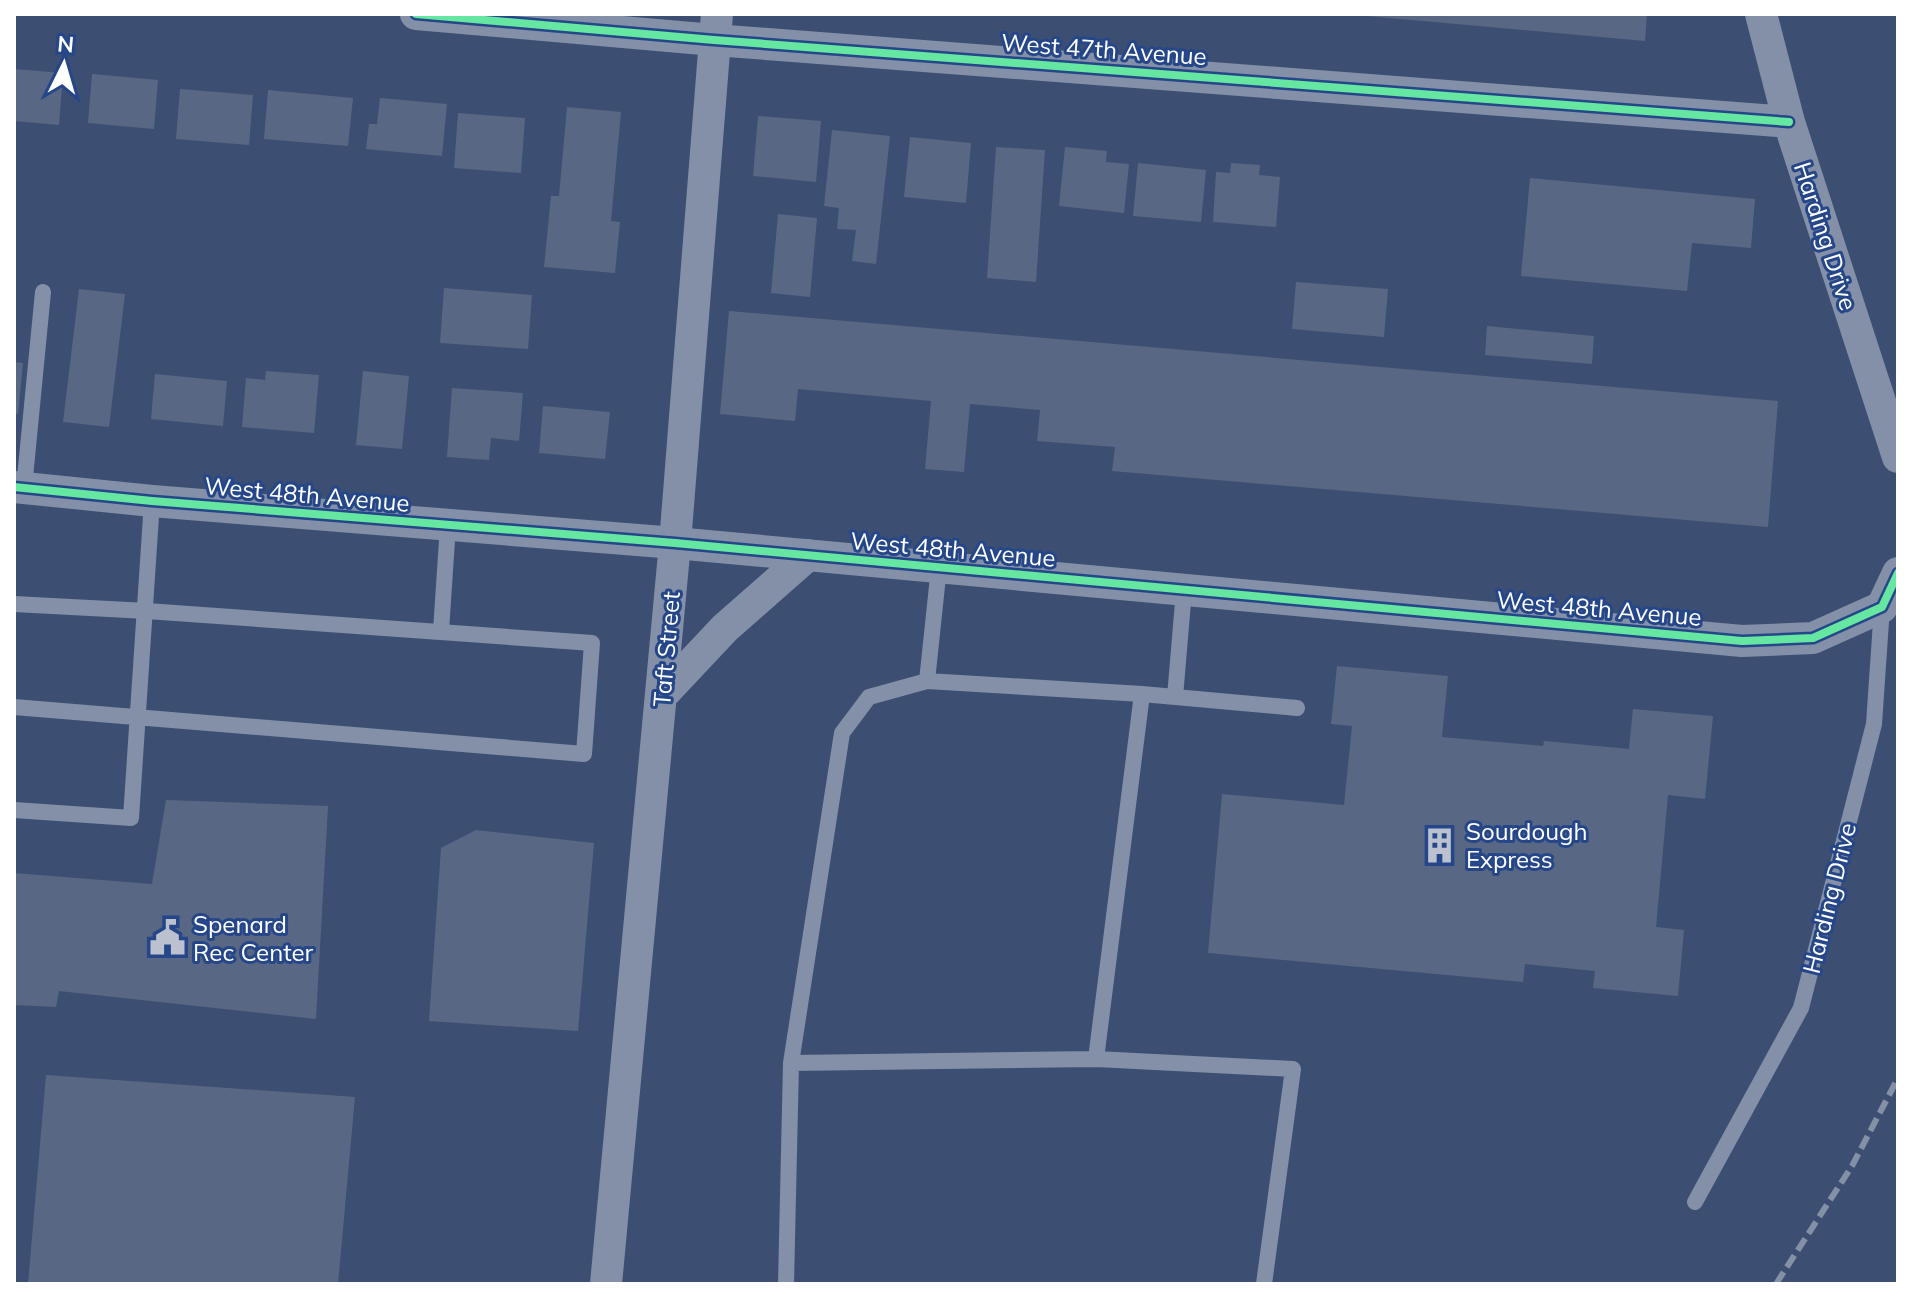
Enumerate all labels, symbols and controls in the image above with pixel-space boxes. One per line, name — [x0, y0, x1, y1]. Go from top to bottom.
north arrow — [24, 24, 104, 104]
street label: West 47th Avenue — [1000, 27, 1208, 71]
text: N — [56, 29, 75, 59]
street label: Harding Drive — [1788, 158, 1864, 314]
street label: West 48th Avenue — [203, 470, 411, 518]
street label: West 48th Avenue — [849, 525, 1057, 573]
street label: West 48th Avenue — [1495, 584, 1703, 632]
street label: Taft Street — [646, 590, 686, 708]
place label: Sourdough Express — [1466, 816, 1588, 874]
street label: Harding Drive — [1796, 820, 1862, 976]
building icon: Sourdough Express — [1421, 826, 1459, 864]
place label: Spenard Rec Center — [193, 909, 314, 967]
public building icon: Spenard Rec Center — [148, 919, 186, 957]

